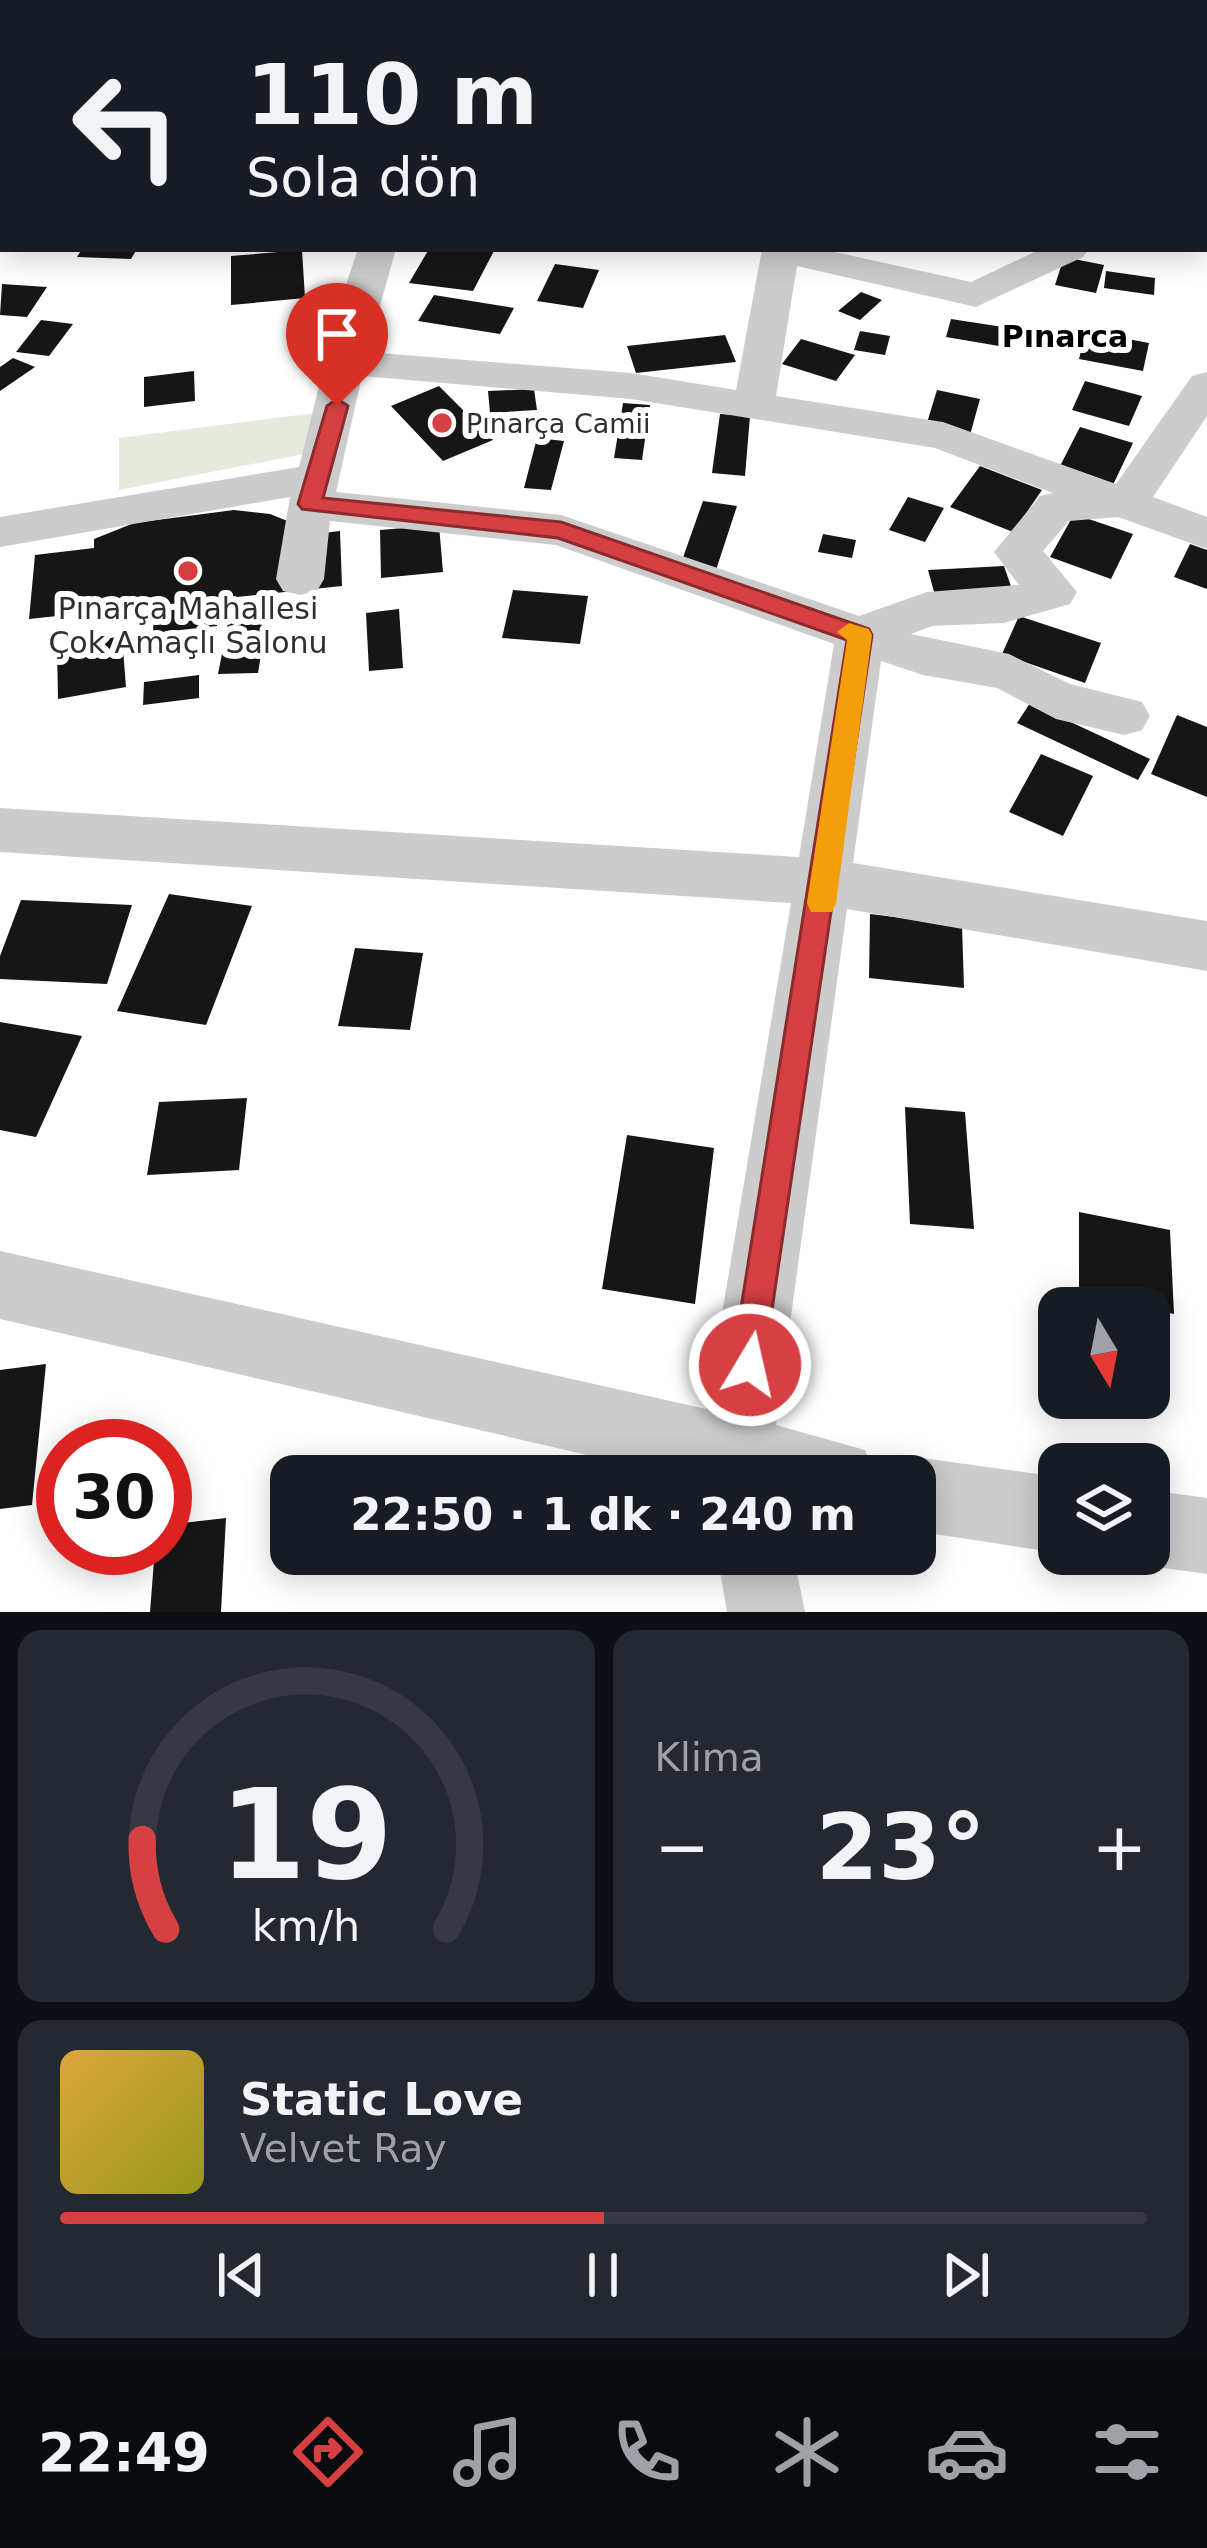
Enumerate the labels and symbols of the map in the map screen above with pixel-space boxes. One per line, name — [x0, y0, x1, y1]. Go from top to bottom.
pin — [286, 283, 388, 406]
district label: Pınarca — [1002, 319, 1128, 354]
place label: Pınarça Camii — [466, 408, 651, 439]
marker: Pınarça Camii — [429, 410, 455, 436]
marker: Pınarça Mahallesi Çok Amaçlı Salonu — [175, 558, 201, 584]
place label: Pınarça Mahallesi Çok Amaçlı Salonu — [48, 591, 328, 660]
north arrow — [1038, 1287, 1170, 1419]
position arrow — [687, 1302, 813, 1428]
speed limit sign: 30 — [36, 1419, 192, 1575]

